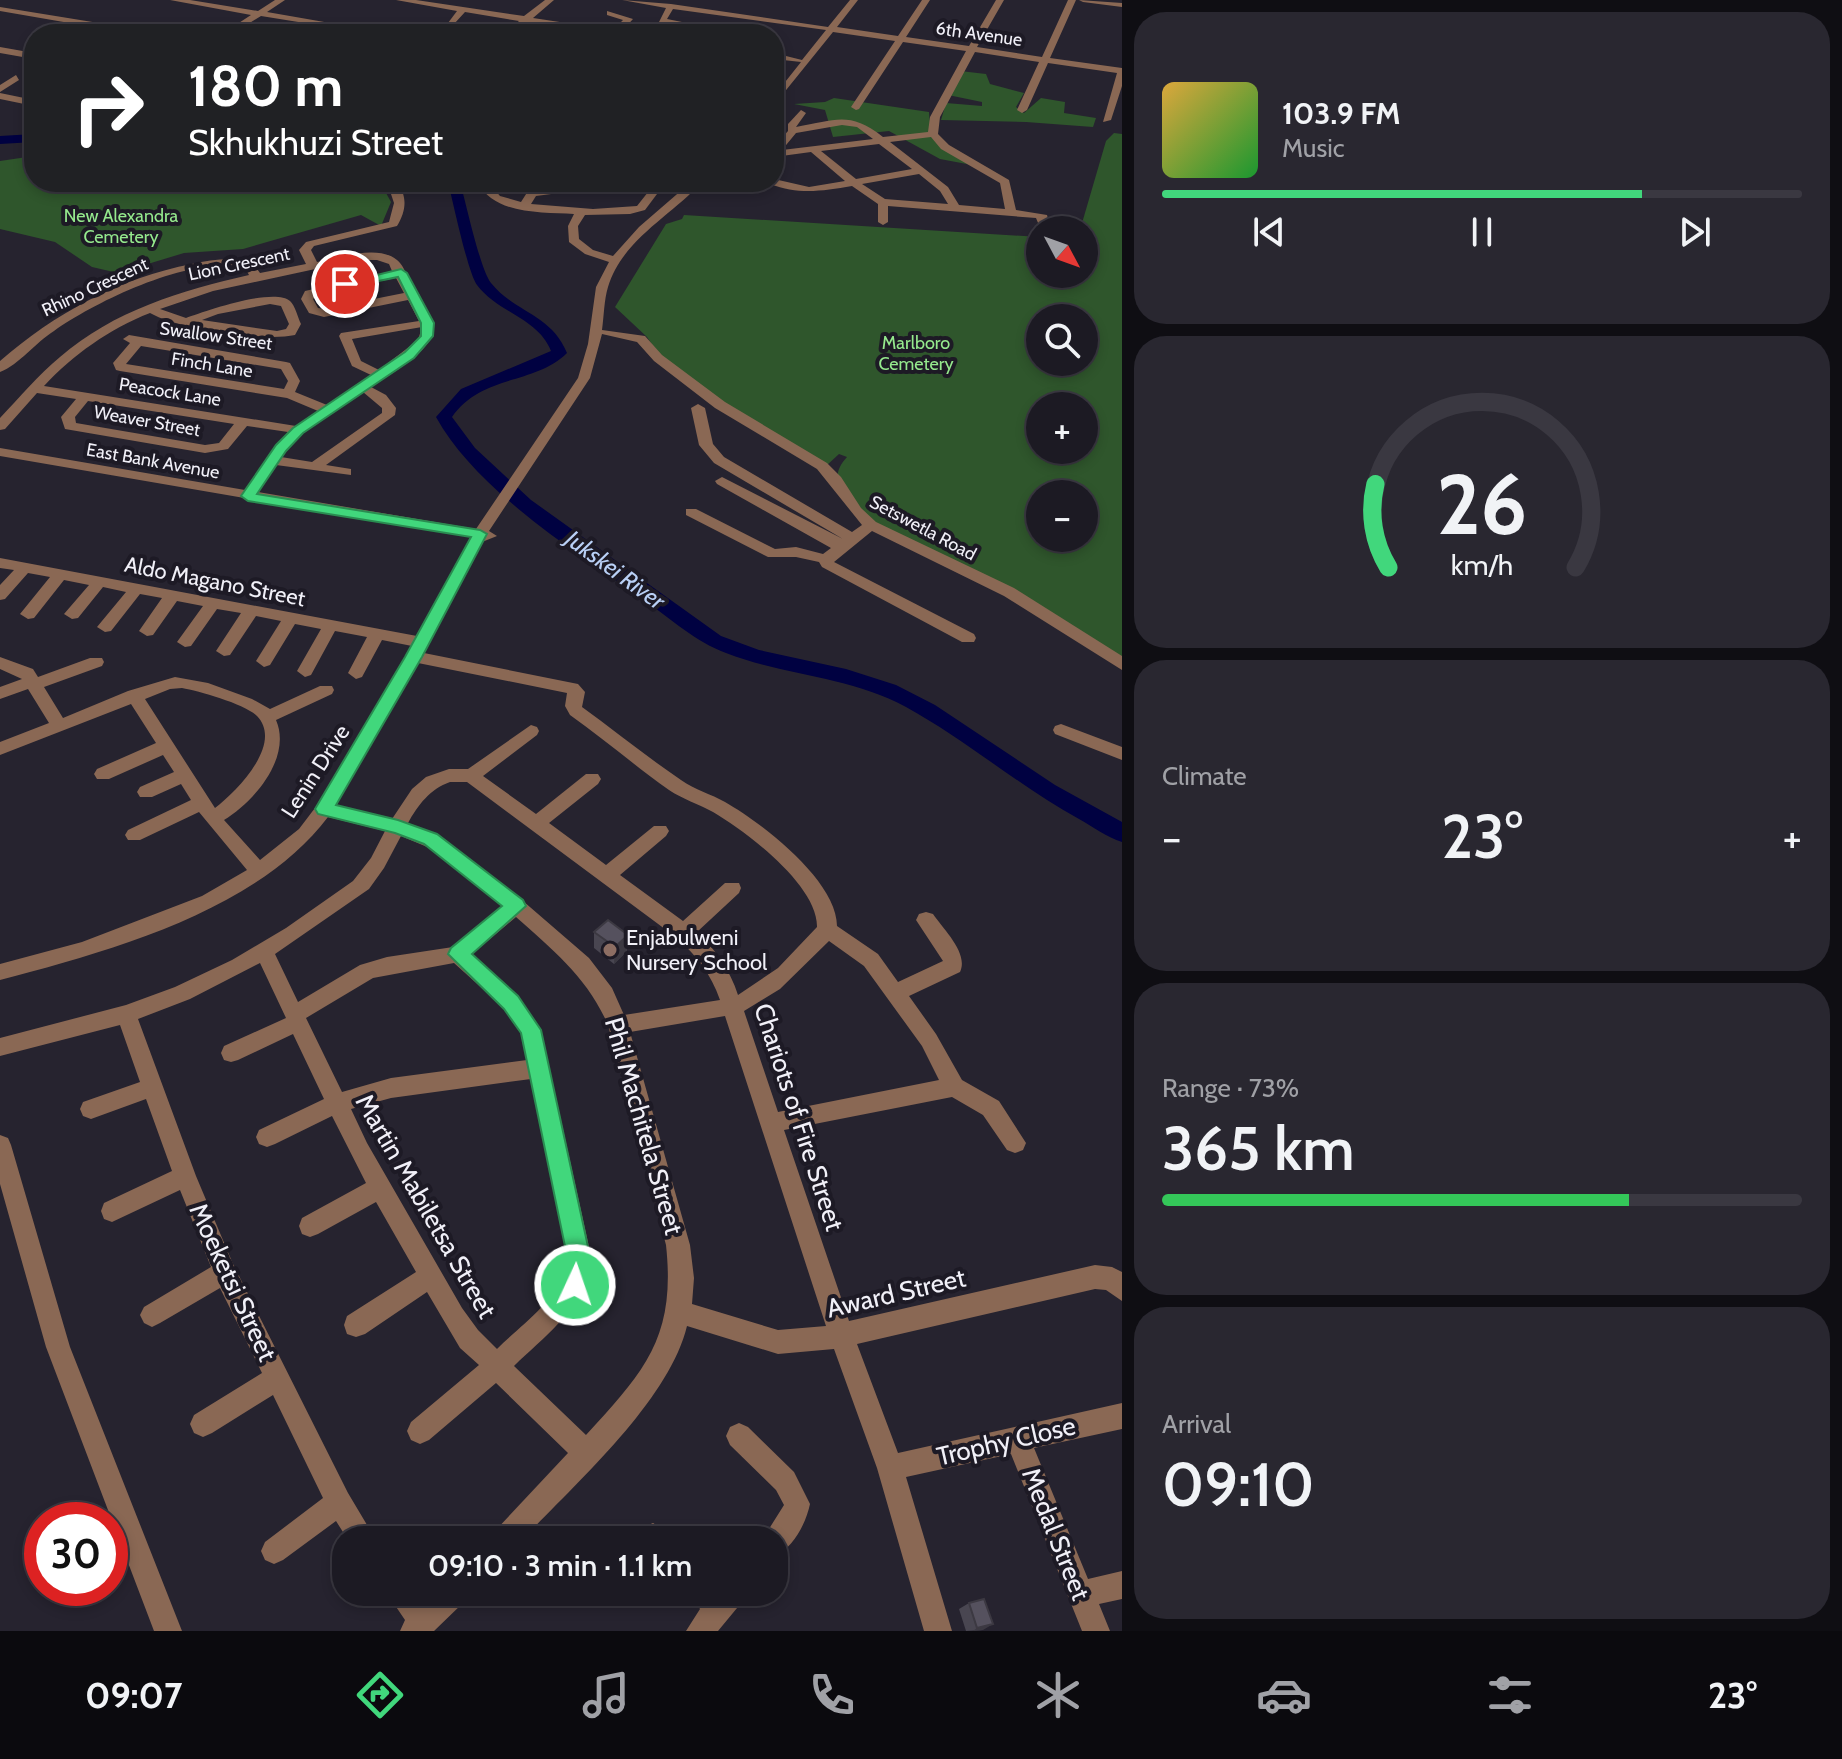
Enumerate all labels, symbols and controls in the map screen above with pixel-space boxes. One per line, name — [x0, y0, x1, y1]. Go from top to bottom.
street label: 6th Avenue — [934, 17, 1024, 51]
text: 180 m — [188, 52, 343, 120]
icon: right — [56, 56, 160, 160]
text: 103.9 FM — [1282, 95, 1401, 132]
text: Skhukhuzi Street — [188, 120, 443, 164]
text: Music — [1282, 132, 1345, 164]
park label: New Alexandra Cemetery — [64, 205, 179, 248]
icon: previous — [1247, 210, 1291, 254]
icon: pause — [1460, 210, 1504, 254]
icon: next — [1673, 210, 1717, 254]
north arrow — [1026, 216, 1098, 288]
map controls — [1026, 216, 1098, 552]
street label: Lion Crescent — [186, 243, 292, 285]
pin — [311, 250, 379, 318]
street label: Rhino Crescent — [38, 253, 152, 321]
icon: arrive — [323, 262, 367, 306]
button: search — [1026, 304, 1098, 376]
street label: Swallow Street — [158, 317, 274, 355]
park label: Marlboro Cemetery — [878, 332, 954, 375]
street label: Finch Lane — [170, 348, 254, 382]
street label: Peacock Lane — [117, 373, 223, 411]
button: + — [1026, 392, 1098, 464]
street label: Weaver Street — [92, 401, 202, 441]
street label: East Bank Avenue — [85, 438, 221, 484]
text: 26 — [1437, 453, 1527, 554]
button: − — [1026, 480, 1098, 552]
street label: Setswetla Road — [866, 491, 980, 565]
water label: Jukskei River — [558, 523, 672, 616]
text: km/h — [1451, 547, 1513, 582]
street label: Aldo Magano Street — [122, 551, 308, 612]
street label: Lenin Drive — [275, 720, 356, 823]
text: Climate — [1162, 760, 1247, 792]
text: 23° — [1441, 800, 1523, 873]
text: − — [1162, 811, 1181, 864]
text: + — [1783, 811, 1802, 864]
place label: Enjabulweni Nursery School — [626, 924, 768, 976]
marker: Enjabulweni Nursery School — [601, 941, 619, 959]
street label: Chariots of Fire Street — [747, 999, 851, 1235]
street label: Phil Machitela Street — [598, 1014, 690, 1239]
text: Range · 73% — [1162, 1072, 1299, 1104]
street label: Martin Mabiletsa Street — [349, 1088, 503, 1324]
text: 365 km — [1162, 1112, 1355, 1185]
street label: Moeketsi Street — [182, 1198, 284, 1366]
position arrow — [533, 1243, 617, 1327]
street label: Award Street — [823, 1261, 969, 1325]
text: Arrival — [1162, 1408, 1231, 1440]
street label: Trophy Close — [934, 1410, 1078, 1472]
text: 09:10 — [1162, 1448, 1314, 1521]
street label: Medal Street — [1015, 1463, 1097, 1605]
speed limit sign: 30 — [24, 1502, 128, 1606]
text: 09:10 · 3 min · 1.1 km — [428, 1547, 692, 1584]
icon: directions — [352, 1667, 408, 1723]
icon: music — [578, 1667, 634, 1723]
icon: phone — [804, 1667, 860, 1723]
icon: climate — [1030, 1667, 1086, 1723]
icon: car — [1256, 1667, 1312, 1723]
icon: filters — [1482, 1667, 1538, 1723]
text: 09:07 — [85, 1673, 182, 1717]
text: 23° — [1708, 1673, 1757, 1717]

